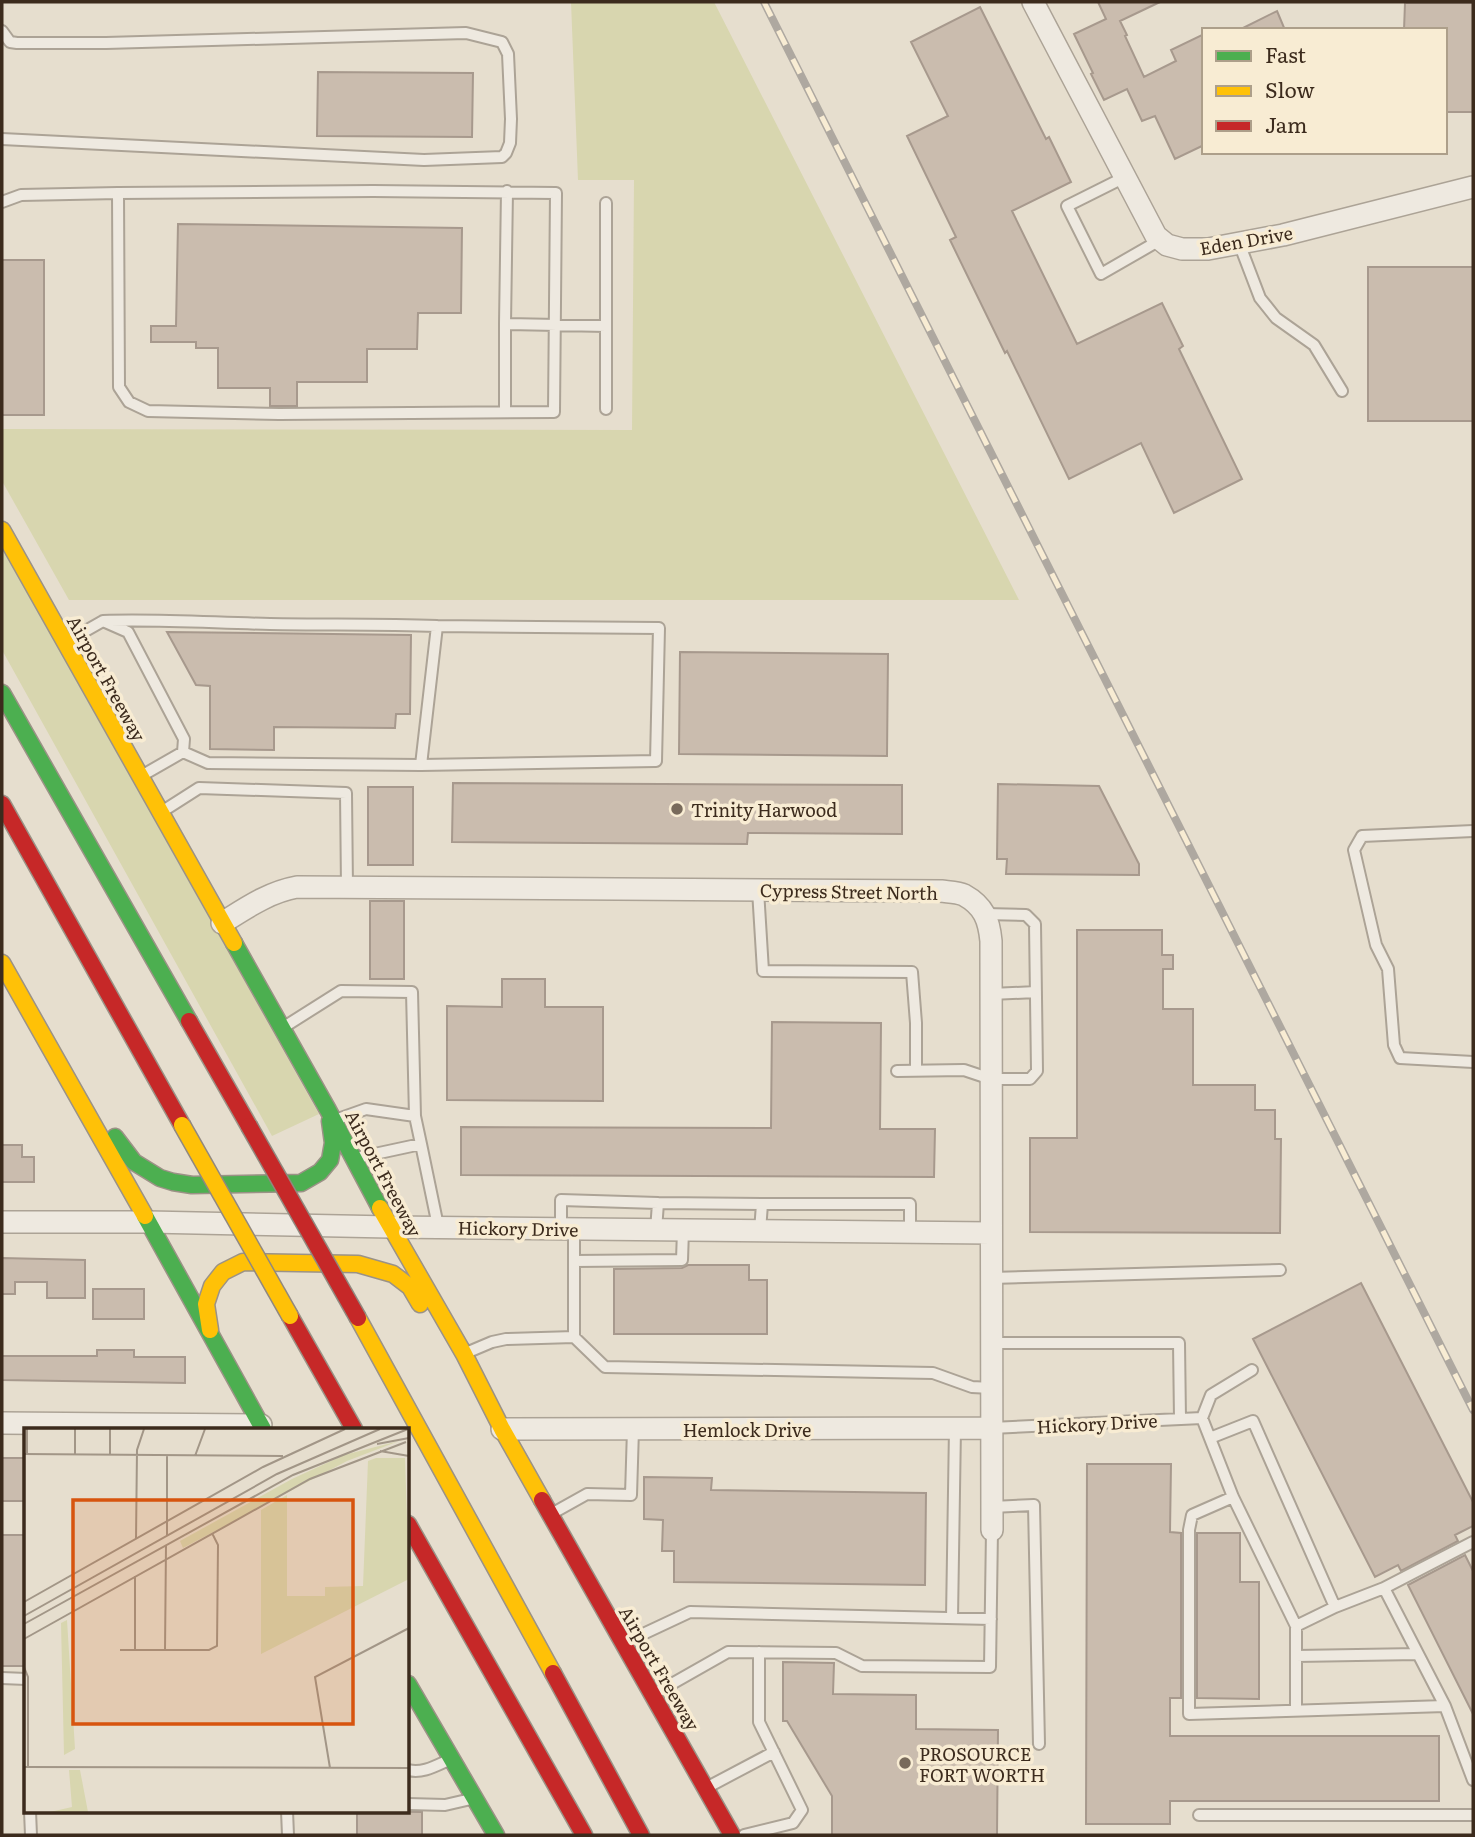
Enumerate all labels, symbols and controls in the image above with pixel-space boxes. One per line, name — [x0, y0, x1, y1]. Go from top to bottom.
legend — [1202, 28, 1447, 154]
text: Fast — [1265, 38, 1306, 69]
text: Slow — [1265, 73, 1315, 104]
text: Jam — [1265, 108, 1307, 139]
street label: Eden Drive — [1197, 219, 1295, 261]
street label: Airport Freeway — [61, 610, 153, 747]
place label: Trinity Harwood — [691, 796, 837, 823]
marker: Trinity Harwood — [669, 801, 685, 817]
street label: Cypress Street North — [760, 876, 938, 906]
street label: Airport Freeway — [339, 1105, 429, 1242]
street label: Hickory Drive — [457, 1213, 579, 1243]
street label: Hickory Drive — [1036, 1406, 1158, 1440]
street label: Hemlock Drive — [683, 1416, 811, 1443]
inset map — [24, 1428, 410, 1812]
street label: Airport Freeway — [613, 1600, 707, 1736]
place label: PROSOURCE FORT WORTH — [919, 1740, 1045, 1788]
marker: PROSOURCE FORT WORTH — [897, 1755, 913, 1771]

